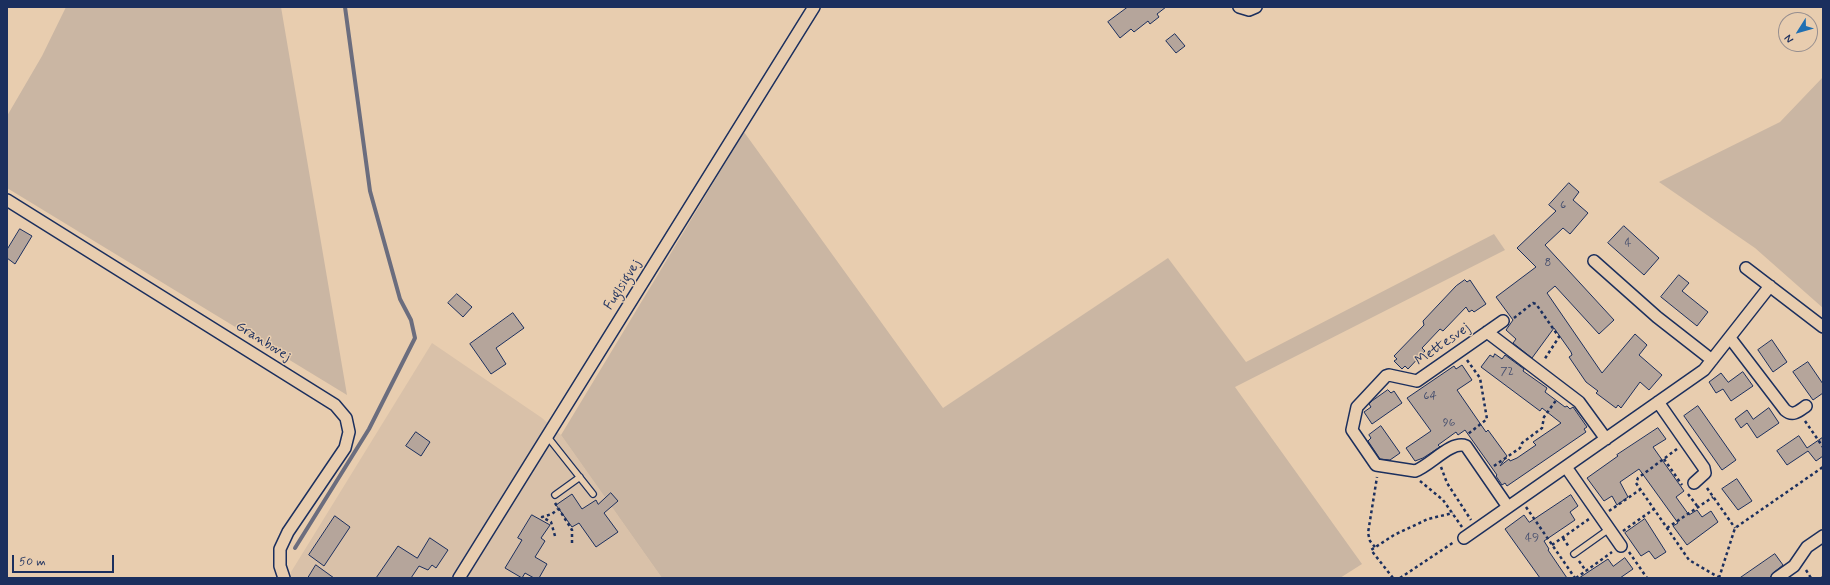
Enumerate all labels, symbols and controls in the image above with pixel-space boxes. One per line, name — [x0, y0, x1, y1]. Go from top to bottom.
north arrow — [1778, 12, 1818, 52]
text: N — [1781, 31, 1797, 46]
house number: 6 — [1560, 198, 1566, 212]
house number: 4 — [1625, 236, 1631, 250]
house number: 8 — [1545, 256, 1551, 270]
street label: Fuglsigvej — [601, 257, 645, 313]
street label: Granbovej — [232, 318, 294, 366]
street label: Mettesvej — [1412, 320, 1474, 370]
house number: 72 — [1500, 365, 1514, 379]
house number: 64 — [1423, 389, 1437, 403]
house number: 96 — [1443, 416, 1455, 430]
house number: 49 — [1525, 531, 1539, 545]
scale bar — [14, 547, 116, 573]
text: 50 m — [19, 554, 46, 570]

